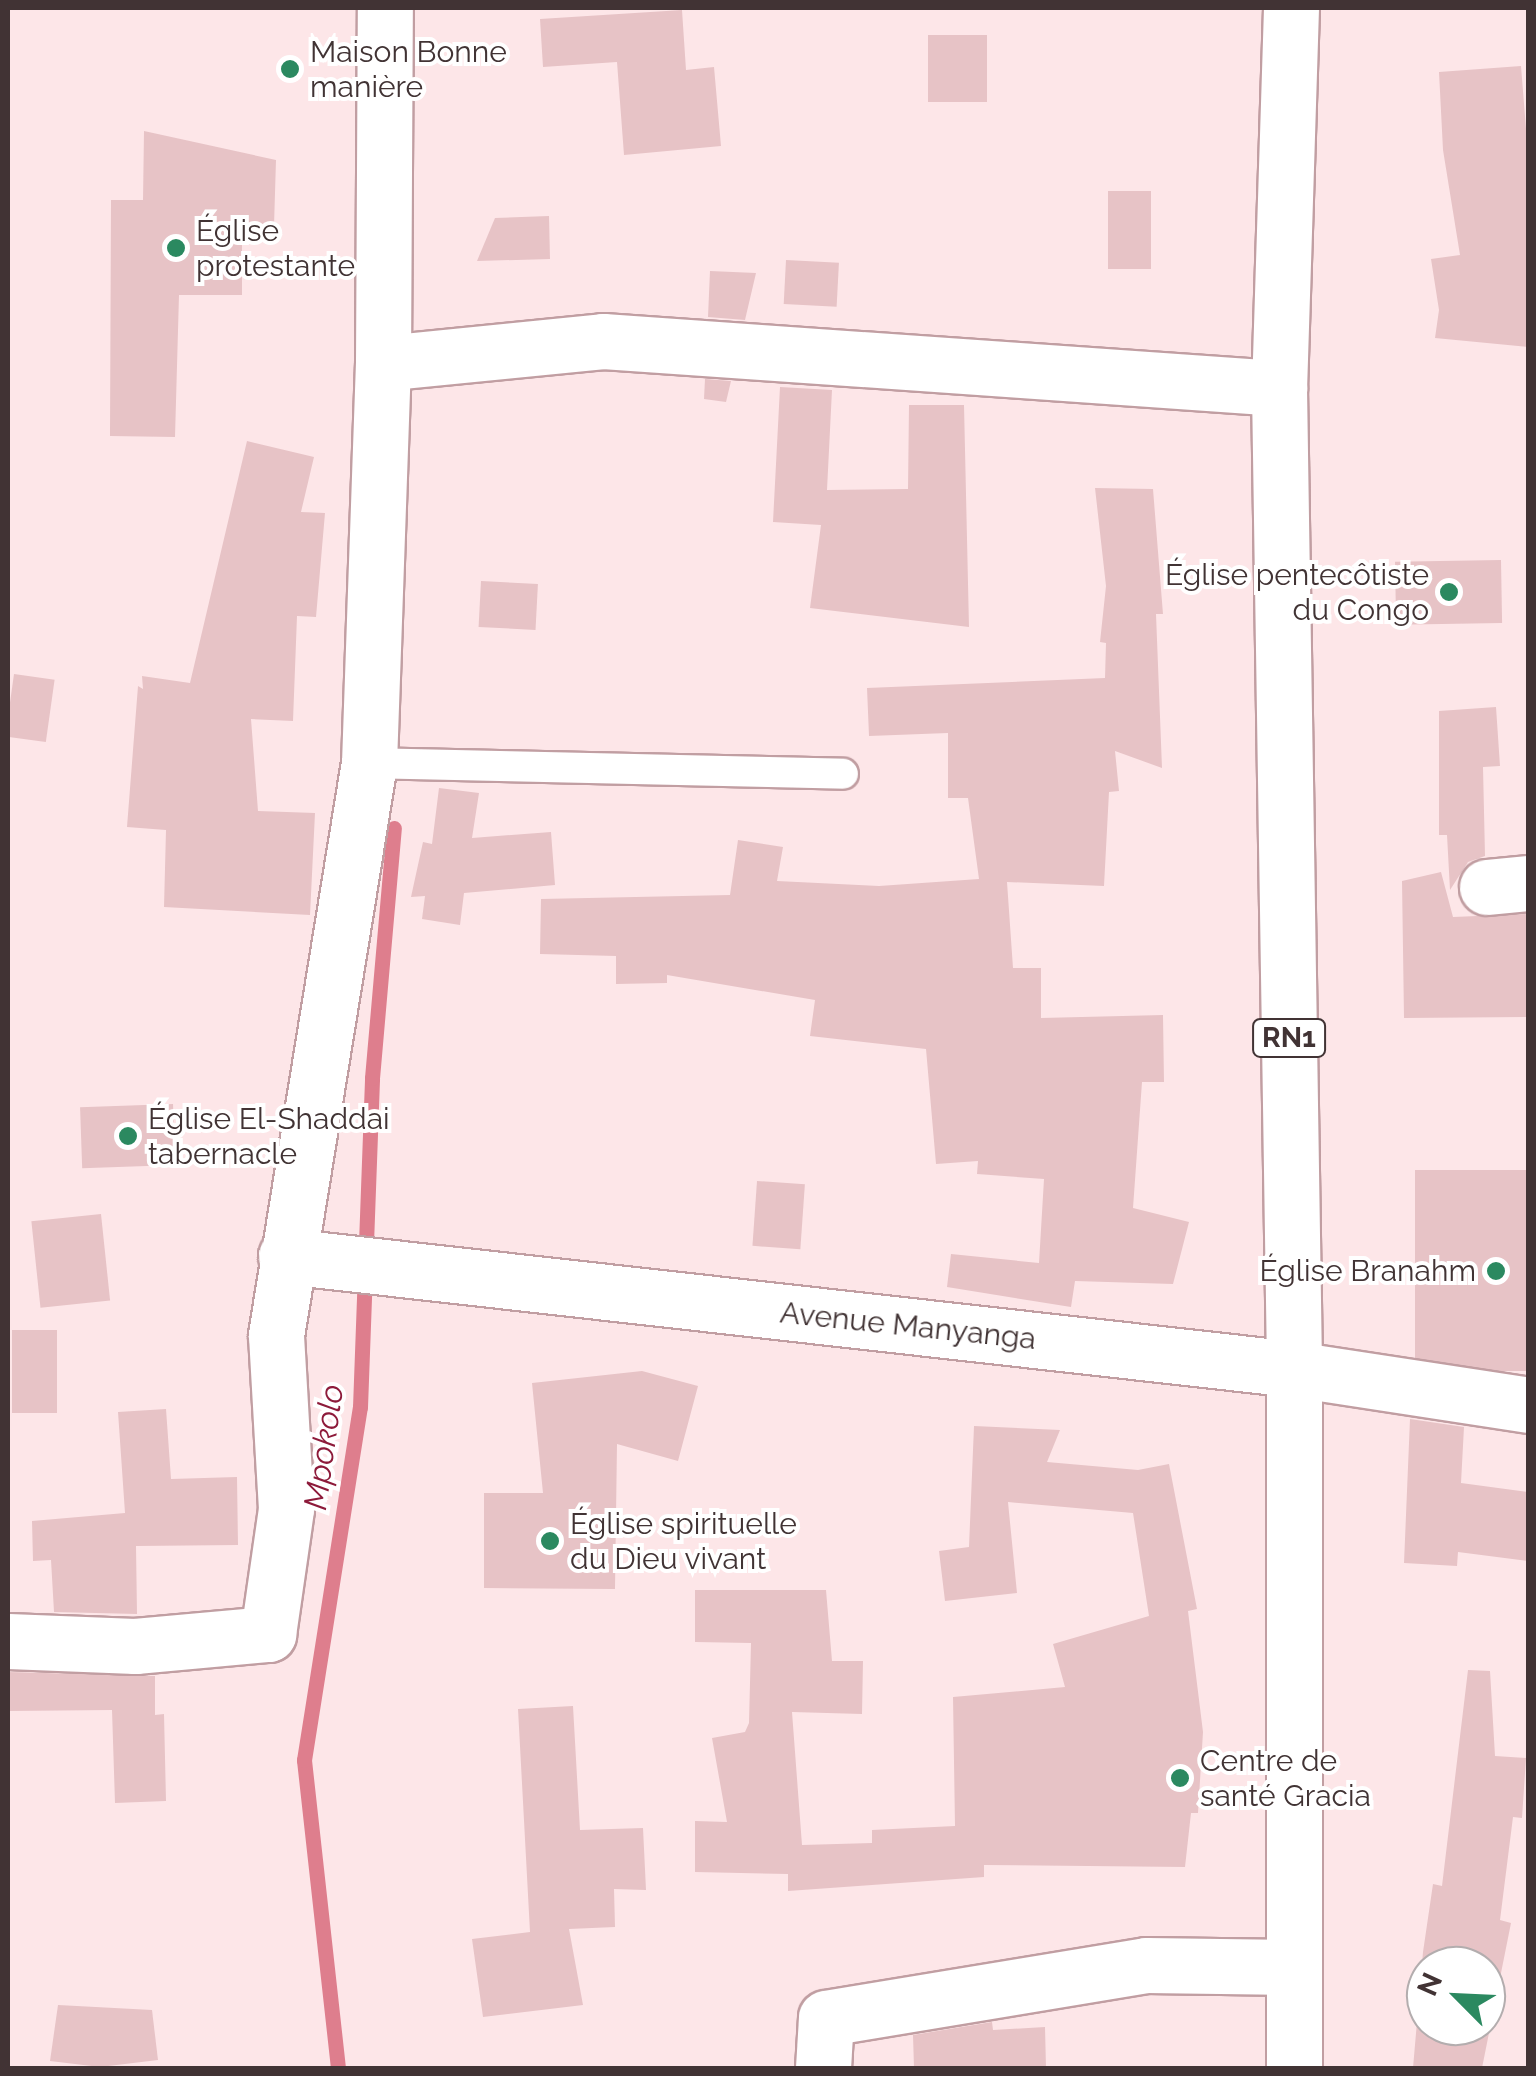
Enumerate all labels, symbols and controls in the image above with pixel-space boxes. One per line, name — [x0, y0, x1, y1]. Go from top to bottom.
place label: Maison Bonne manière — [310, 34, 507, 104]
marker: Maison Bonne manière — [279, 58, 301, 80]
place label: Église protestante — [196, 213, 355, 284]
marker: Église protestante — [165, 237, 187, 259]
place label: Église pentecôtiste du Congo — [1165, 557, 1429, 628]
marker: Église pentecôtiste du Congo — [1438, 581, 1460, 603]
road number: RN1 — [1252, 1015, 1326, 1061]
place label: Église El-Shaddai tabernacle — [148, 1101, 390, 1172]
marker: Église El-Shaddai tabernacle — [117, 1125, 139, 1147]
place label: Église Branahm — [1259, 1253, 1476, 1289]
marker: Église Branahm — [1485, 1260, 1507, 1282]
street label: Avenue Manyanga — [778, 1295, 1038, 1357]
water label: Mpokolo — [296, 1382, 352, 1512]
place label: Église spirituelle du Dieu vivant — [570, 1506, 797, 1576]
marker: Église spirituelle du Dieu vivant — [539, 1530, 561, 1552]
place label: Centre de santé Gracia — [1200, 1743, 1371, 1814]
marker: Centre de santé Gracia — [1169, 1767, 1191, 1789]
north arrow — [1406, 1946, 1506, 2046]
text: N — [1411, 1968, 1449, 2001]

